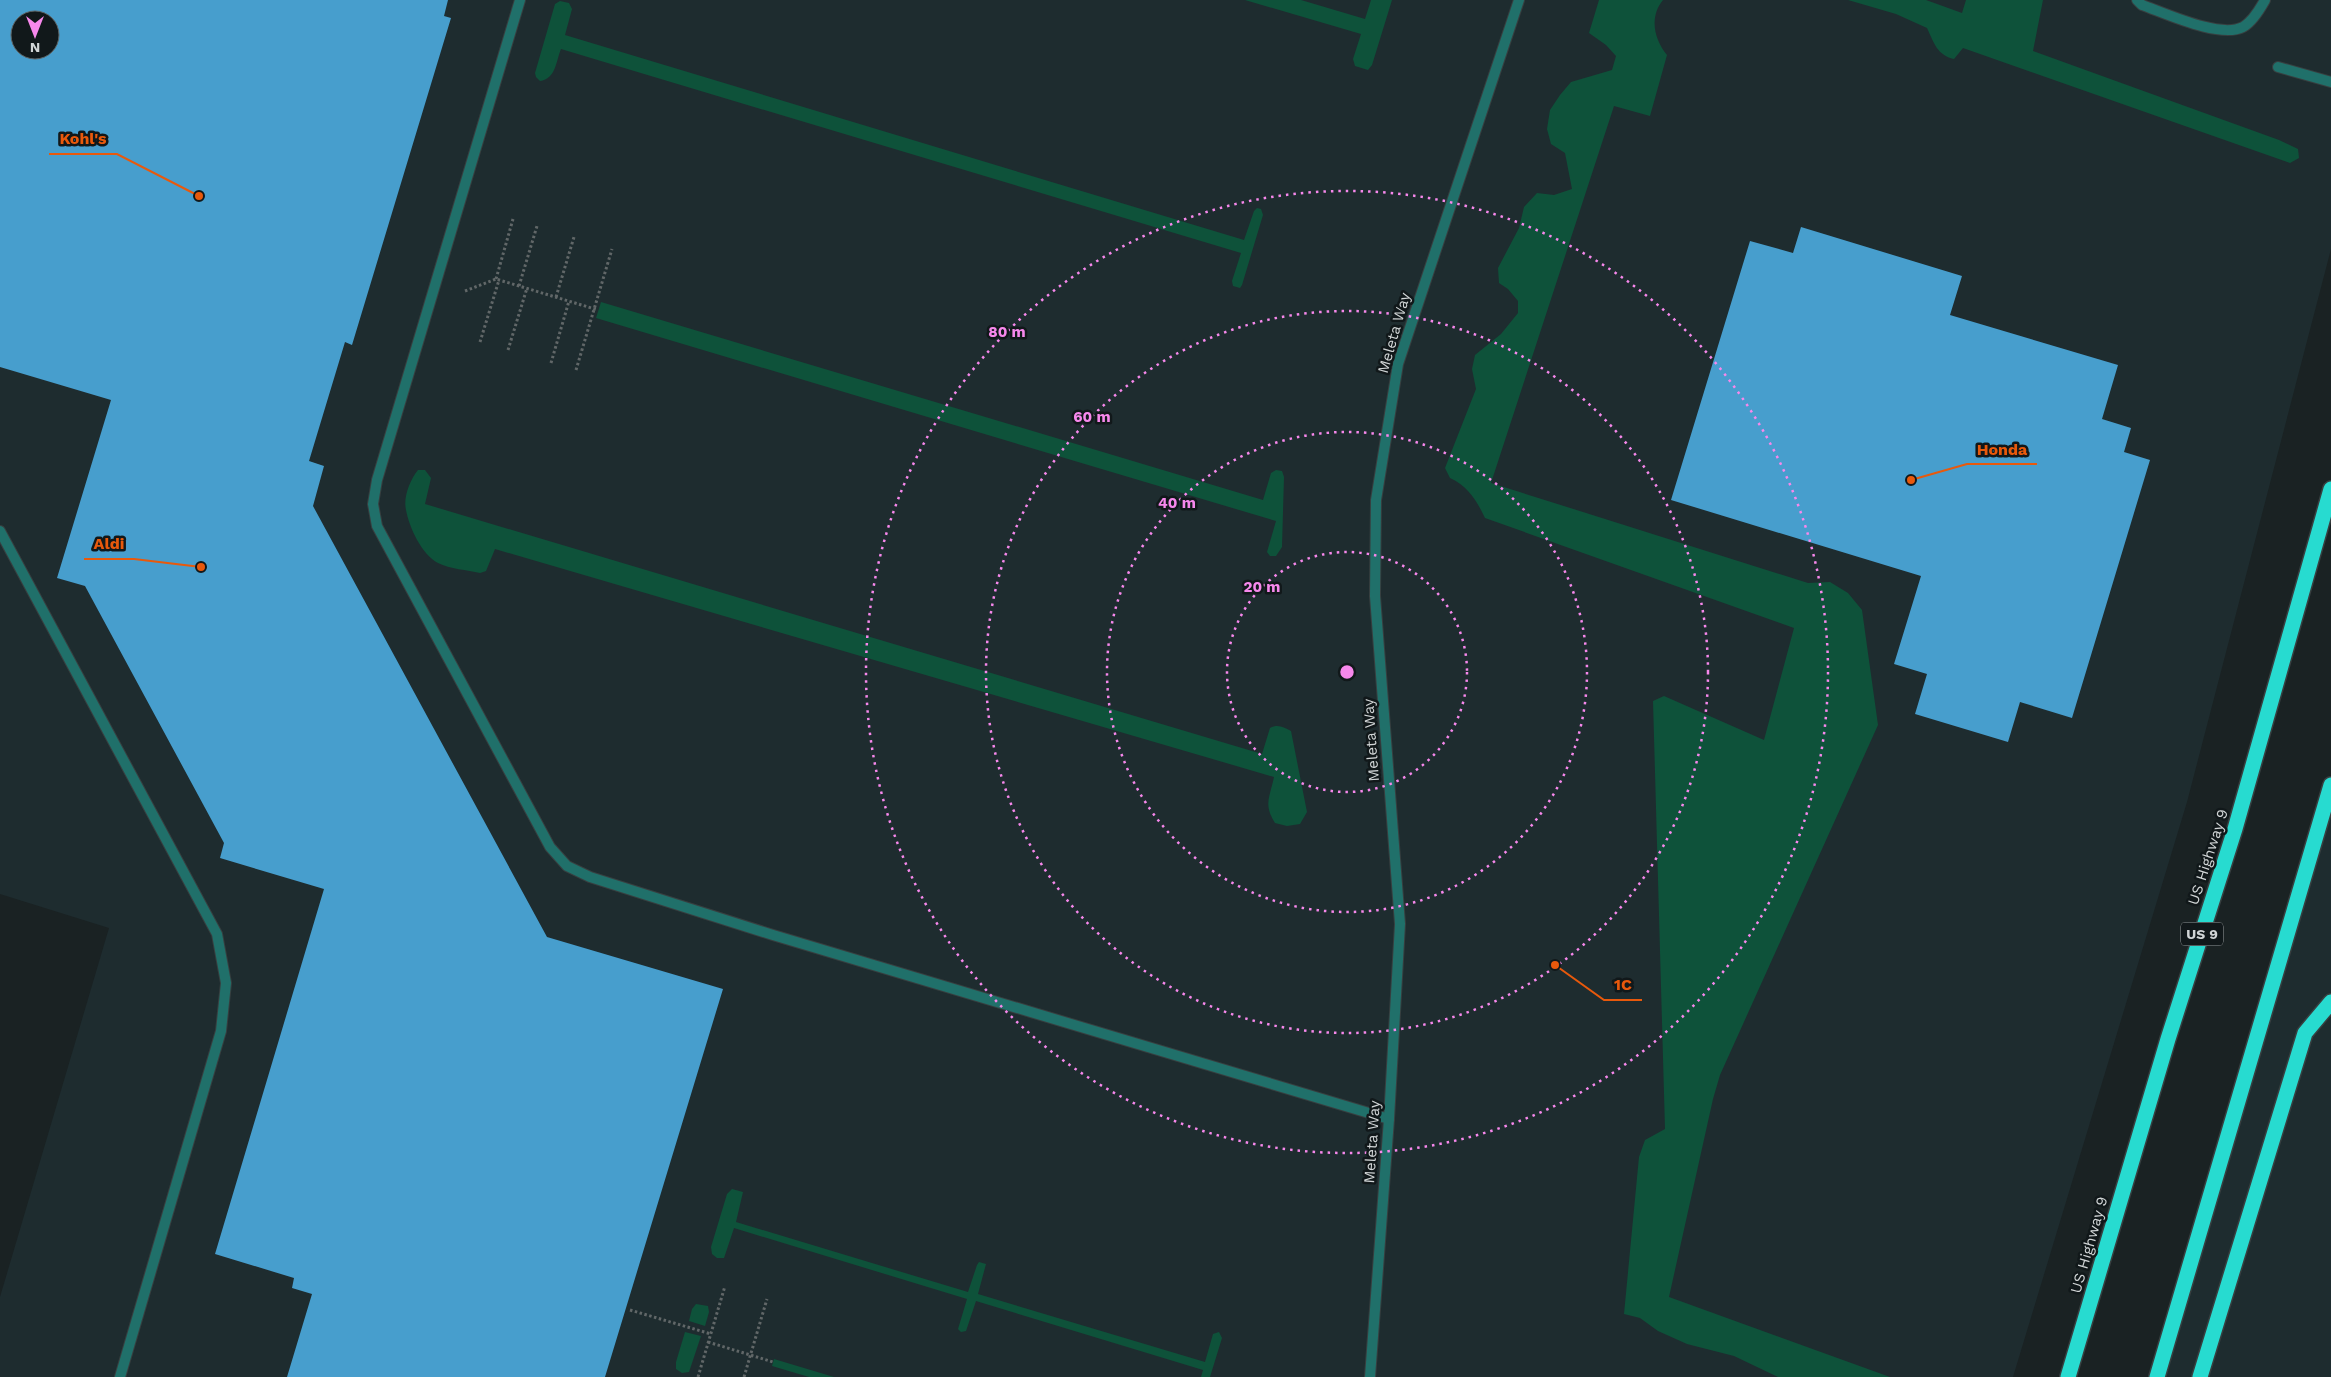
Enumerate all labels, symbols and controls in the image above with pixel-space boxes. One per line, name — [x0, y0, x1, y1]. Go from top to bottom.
north arrow — [10, 10, 60, 60]
text: N — [30, 40, 40, 56]
callout: Kohl's — [49, 123, 117, 154]
text: Kohl's — [59, 129, 107, 148]
street label: Meleta Way — [1374, 290, 1414, 375]
text: 80 m — [988, 323, 1026, 341]
text: 60 m — [1073, 408, 1111, 426]
callout: Honda — [1967, 433, 2037, 464]
text: Honda — [1977, 440, 2028, 459]
text: 40 m — [1158, 494, 1196, 512]
callout: Aldi — [84, 528, 134, 559]
text: Aldi — [94, 534, 124, 553]
text: 20 m — [1243, 578, 1281, 596]
centre of rings — [1338, 663, 1356, 681]
street label: Meleta Way — [1359, 698, 1383, 782]
street label: US Highway 9 — [2184, 807, 2232, 907]
road number: US 9 — [2181, 922, 2223, 946]
callout: 1C — [1604, 969, 1642, 1000]
text: 1C — [1614, 975, 1632, 994]
street label: Meleta Way — [1360, 1100, 1384, 1184]
street label: US Highway 9 — [2067, 1195, 2111, 1295]

